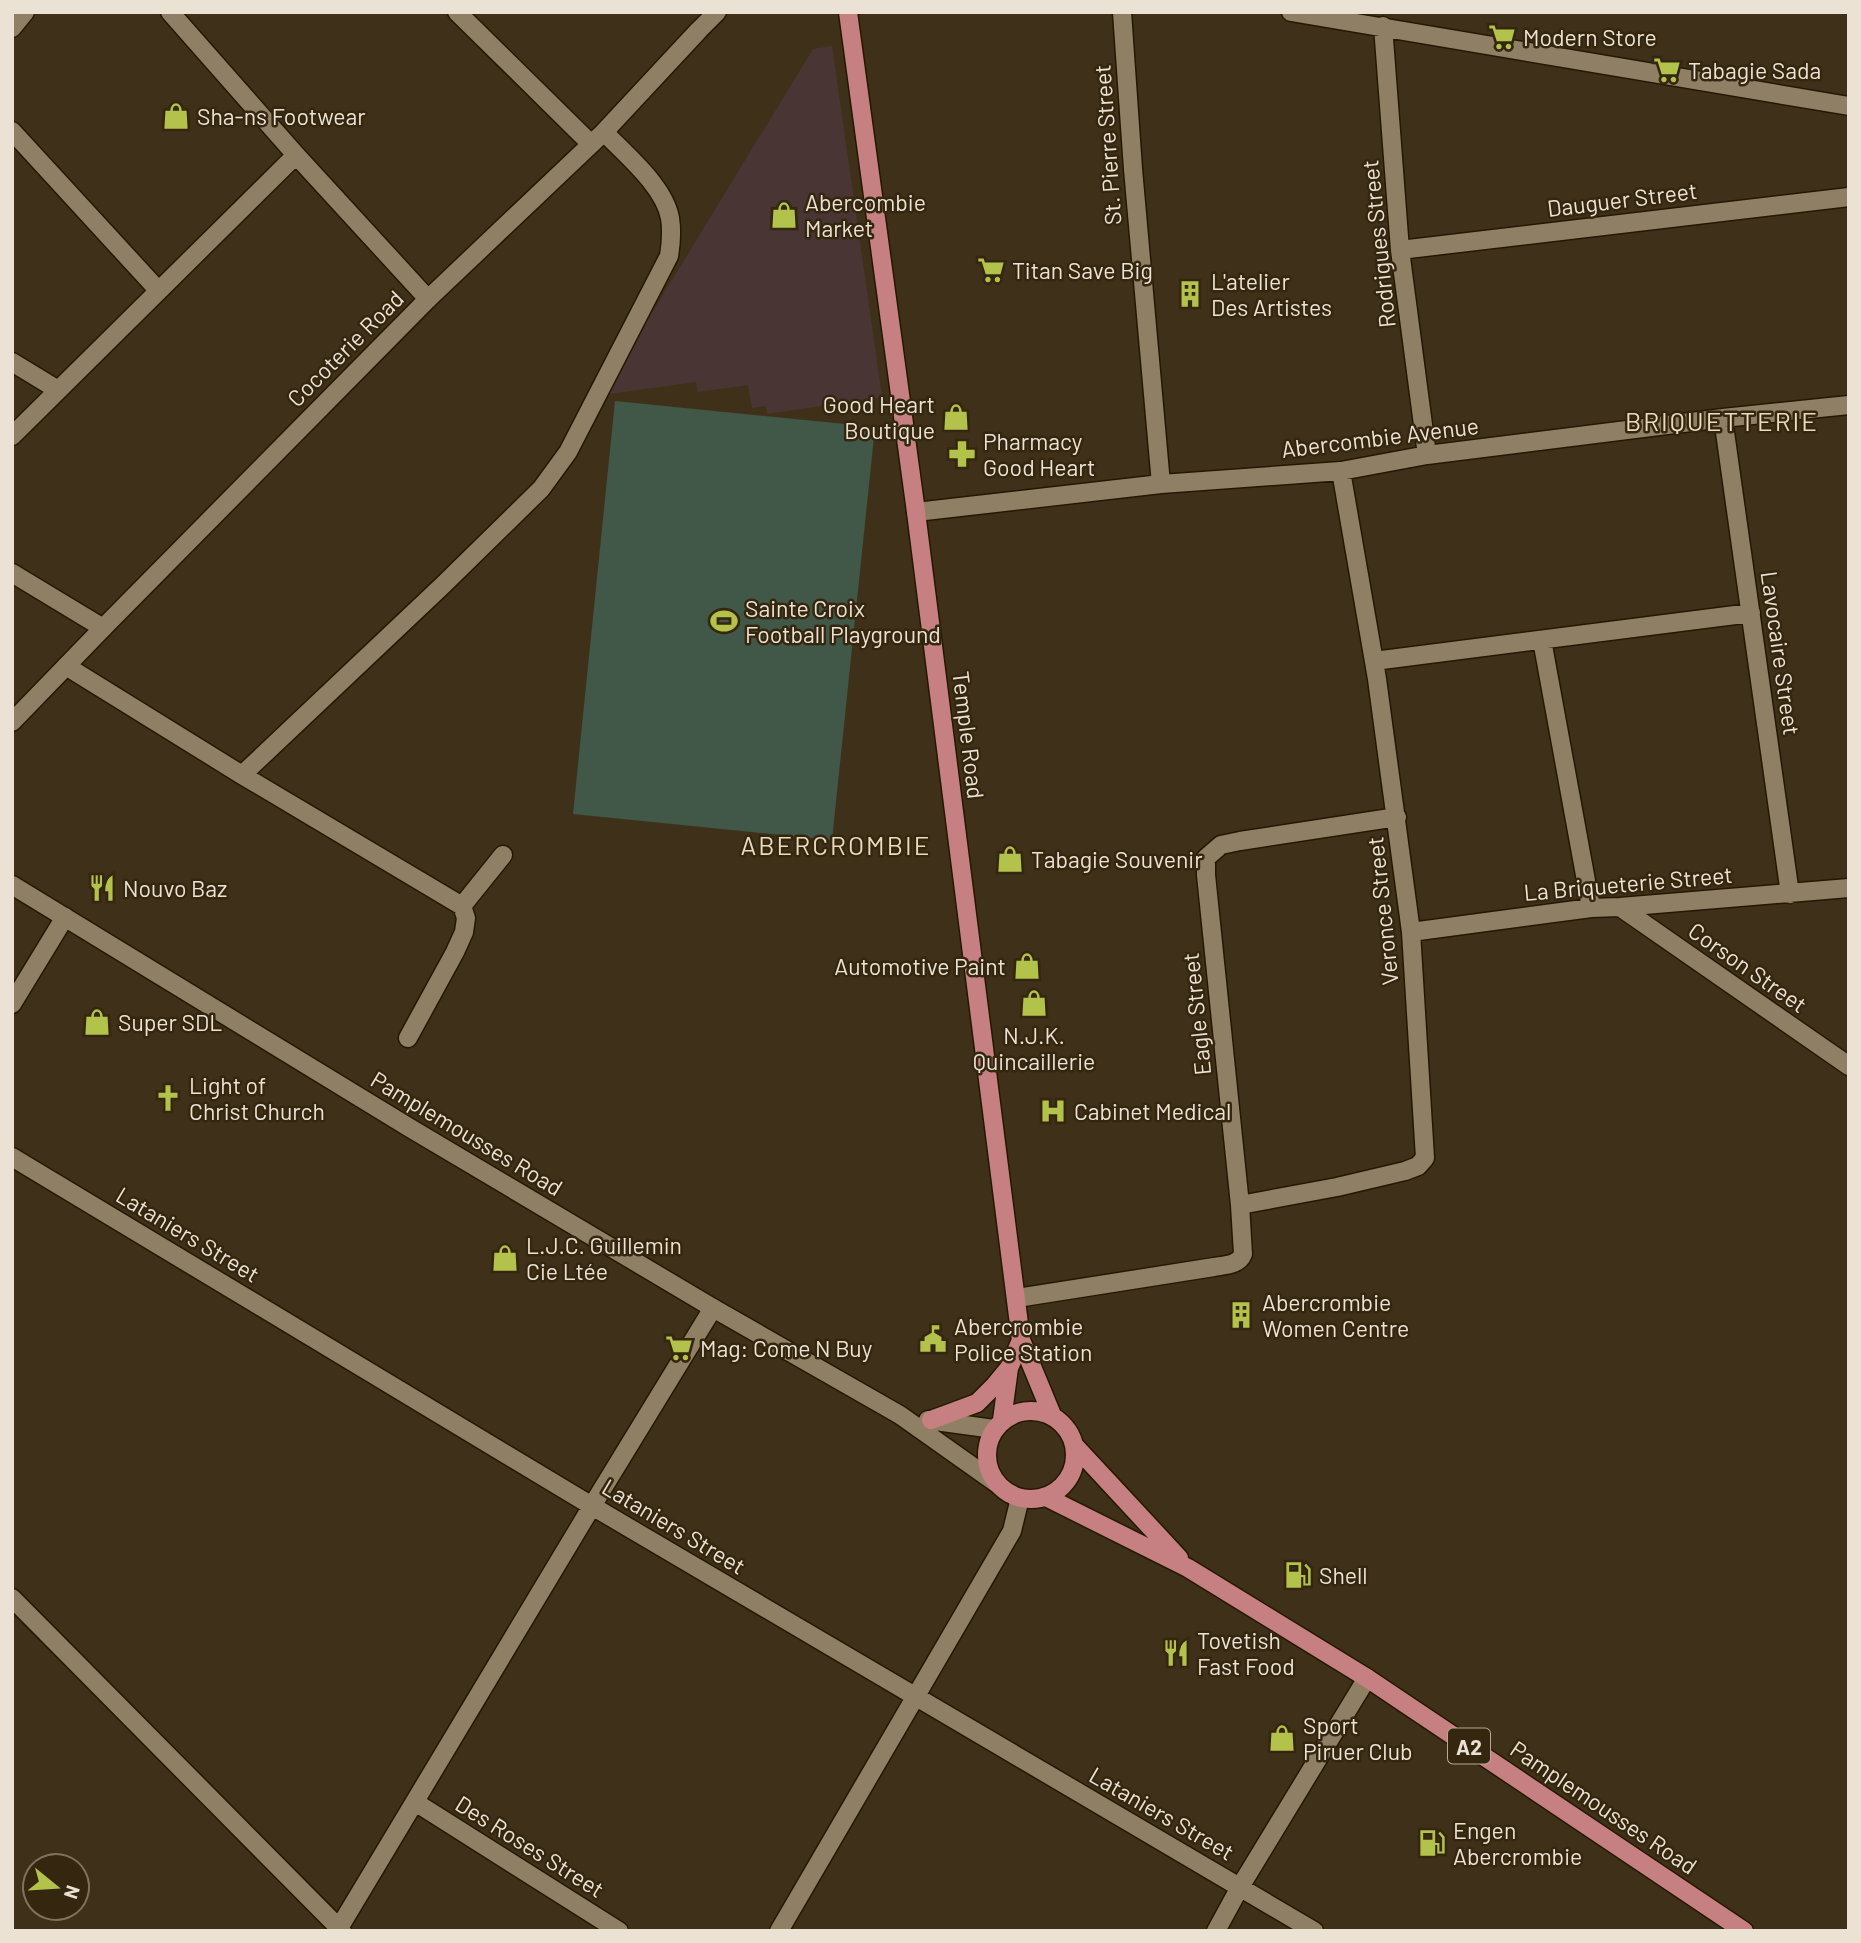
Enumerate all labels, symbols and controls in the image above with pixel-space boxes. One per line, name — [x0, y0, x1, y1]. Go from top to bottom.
supermarket icon: Modern Store — [1487, 22, 1517, 52]
place label: Modern Store — [1523, 23, 1657, 51]
supermarket icon: Tabagie Sada — [1652, 55, 1682, 85]
place label: Tabagie Sada — [1688, 56, 1821, 84]
street label: St. Pierre Street — [1087, 64, 1127, 226]
shop icon: Sha-ns Footwear — [161, 101, 191, 131]
place label: Sha-ns Footwear — [197, 102, 366, 130]
street label: Rodrigues Street — [1355, 159, 1401, 329]
street label: Dauguer Street — [1545, 176, 1699, 222]
place label: Abercombie Market — [805, 188, 926, 242]
shop icon: Abercombie Market — [769, 200, 799, 230]
supermarket icon: Titan Save Big — [976, 255, 1006, 285]
place label: Titan Save Big — [1012, 256, 1153, 284]
place label: L'atelier Des Artistes — [1211, 267, 1332, 321]
building icon: L'atelier Des Artistes — [1175, 279, 1205, 309]
street label: Cocoterie Road — [281, 284, 409, 412]
place label: Good Heart Boutique — [823, 390, 935, 444]
shop icon: Good Heart Boutique — [941, 402, 971, 432]
district label: BRIQUETTERIE — [1625, 405, 1819, 436]
street label: Abercombie Avenue — [1280, 411, 1480, 463]
place label: Pharmacy Good Heart — [983, 427, 1095, 481]
pharmacy icon: Pharmacy Good Heart — [947, 439, 977, 469]
street label: Lavocaire Street — [1756, 569, 1806, 737]
place label: Sainte Croix Football Playground — [745, 594, 941, 648]
sports icon: Sainte Croix Football Playground — [709, 606, 739, 636]
street label: Temple Road — [947, 670, 991, 800]
district label: ABERCROMBIE — [741, 829, 931, 860]
street label: Veronce Street — [1360, 835, 1404, 987]
shop icon: Tabagie Souvenir — [995, 844, 1025, 874]
place label: Tabagie Souvenir — [1031, 845, 1203, 873]
street label: La Briqueterie Street — [1522, 860, 1734, 906]
restaurant icon: Nouvo Baz — [87, 873, 117, 903]
place label: Nouvo Baz — [123, 874, 227, 902]
street label: Corson Street — [1683, 916, 1813, 1018]
shop icon: Automotive Paint — [1012, 951, 1042, 981]
street label: Eagle Street — [1176, 951, 1216, 1077]
place label: Automotive Paint — [834, 952, 1006, 980]
shop icon: N.J.K. Quincaillerie — [1019, 988, 1049, 1018]
shop icon: Super SDL — [82, 1007, 112, 1037]
place label: Super SDL — [118, 1008, 222, 1036]
place label: N.J.K. Quincaillerie — [973, 1021, 1095, 1075]
street label: Pamplemousses Road — [366, 1065, 568, 1201]
place label: Light of Christ Church — [189, 1071, 325, 1125]
church icon: Light of Christ Church — [153, 1083, 183, 1113]
hospital icon: Cabinet Medical — [1038, 1096, 1068, 1126]
place label: Cabinet Medical — [1074, 1097, 1231, 1125]
street label: Lataniers Street — [111, 1180, 265, 1288]
place label: L.J.C. Guillemin Cie Ltée — [526, 1231, 682, 1285]
shop icon: L.J.C. Guillemin Cie Ltée — [490, 1243, 520, 1273]
place label: Abercrombie Women Centre — [1262, 1288, 1409, 1342]
building icon: Abercrombie Women Centre — [1226, 1300, 1256, 1330]
place label: Abercrombie Police Station — [954, 1312, 1092, 1366]
public building icon: Abercrombie Police Station — [918, 1324, 948, 1354]
supermarket icon: Mag: Come N Buy — [664, 1333, 694, 1363]
place label: Mag: Come N Buy — [700, 1334, 873, 1362]
street label: Lataniers Street — [597, 1472, 751, 1580]
fuel station icon: Shell — [1283, 1560, 1313, 1590]
place label: Shell — [1319, 1561, 1368, 1589]
place label: Tovetish Fast Food — [1197, 1626, 1295, 1680]
restaurant icon: Tovetish Fast Food — [1161, 1638, 1191, 1668]
place label: Sport Piruer Club — [1303, 1711, 1413, 1765]
shop icon: Sport Piruer Club — [1267, 1723, 1297, 1753]
road number: A2 — [1448, 1728, 1490, 1764]
street label: Pamplemousses Road — [1506, 1734, 1702, 1880]
street label: Lataniers Street — [1085, 1760, 1239, 1866]
street label: Des Roses Street — [450, 1789, 610, 1903]
place label: Engen Abercrombie — [1453, 1816, 1582, 1870]
fuel station icon: Engen Abercrombie — [1417, 1828, 1447, 1858]
north arrow — [21, 1852, 91, 1922]
text: N — [60, 1883, 86, 1902]

